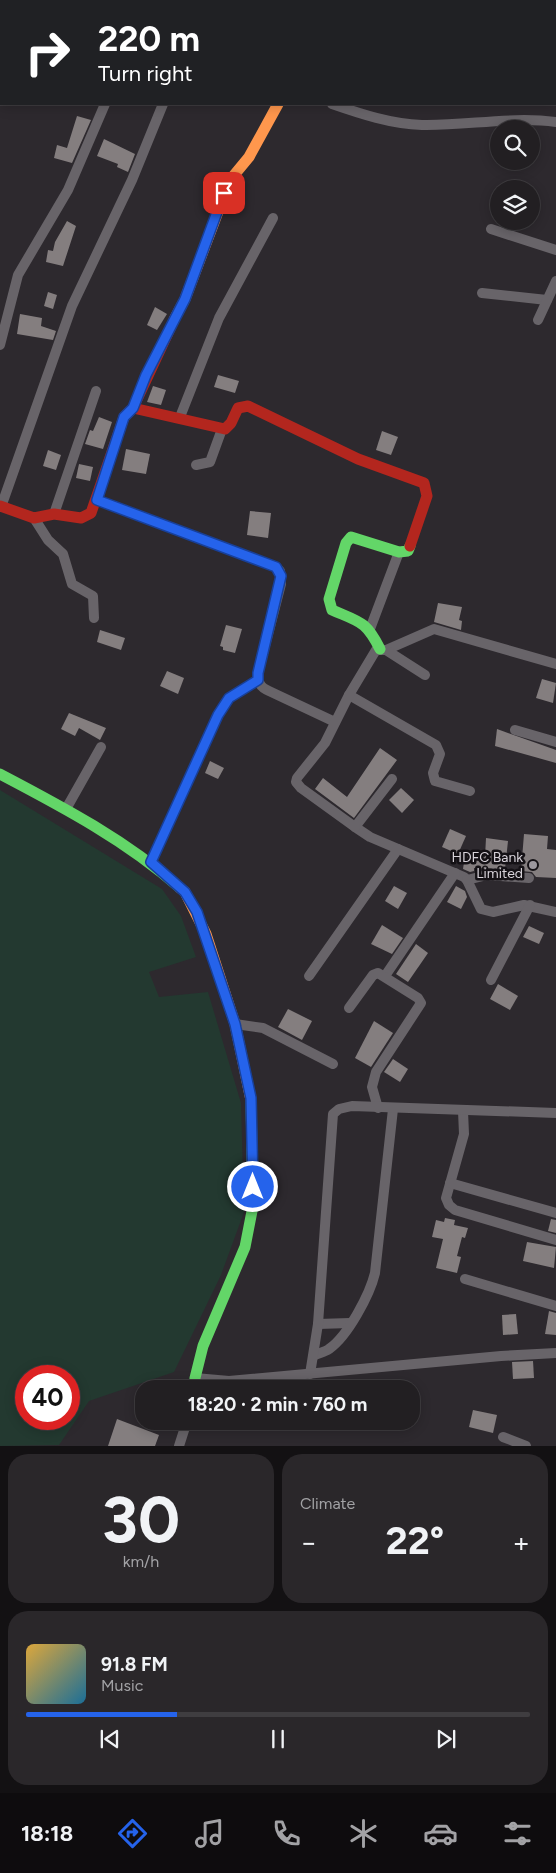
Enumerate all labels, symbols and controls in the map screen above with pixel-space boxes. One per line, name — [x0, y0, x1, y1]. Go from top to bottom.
text: 220 m — [98, 18, 200, 60]
icon: right — [15, 20, 80, 85]
text: Turn right — [98, 60, 193, 87]
map controls — [490, 120, 540, 230]
button: search — [490, 120, 540, 170]
pin — [203, 172, 245, 214]
icon: arrive — [210, 179, 238, 207]
button: layers — [490, 180, 540, 230]
place label: HDFC Bank Limited — [451, 849, 523, 882]
marker: HDFC Bank Limited — [527, 859, 539, 871]
position arrow — [226, 1160, 278, 1212]
speed limit sign: 40 — [15, 1365, 80, 1430]
text: 18:20 · 2 min · 760 m — [188, 1393, 367, 1416]
text: 30 — [102, 1480, 180, 1558]
text: Climate — [300, 1494, 355, 1513]
text: 22° — [386, 1518, 444, 1564]
text: − — [300, 1525, 317, 1559]
text: + — [513, 1525, 530, 1559]
text: km/h — [123, 1552, 159, 1571]
text: 91.8 FM — [101, 1653, 168, 1676]
text: Music — [101, 1676, 143, 1695]
icon: previous — [96, 1725, 124, 1753]
icon: pause — [264, 1725, 292, 1753]
icon: next — [432, 1725, 460, 1753]
icon: directions — [115, 1816, 150, 1851]
icon: music — [192, 1816, 227, 1851]
icon: phone — [269, 1816, 304, 1851]
icon: climate — [346, 1816, 381, 1851]
icon: car — [423, 1816, 458, 1851]
icon: filters — [500, 1816, 535, 1851]
text: 18:18 — [21, 1820, 73, 1847]

